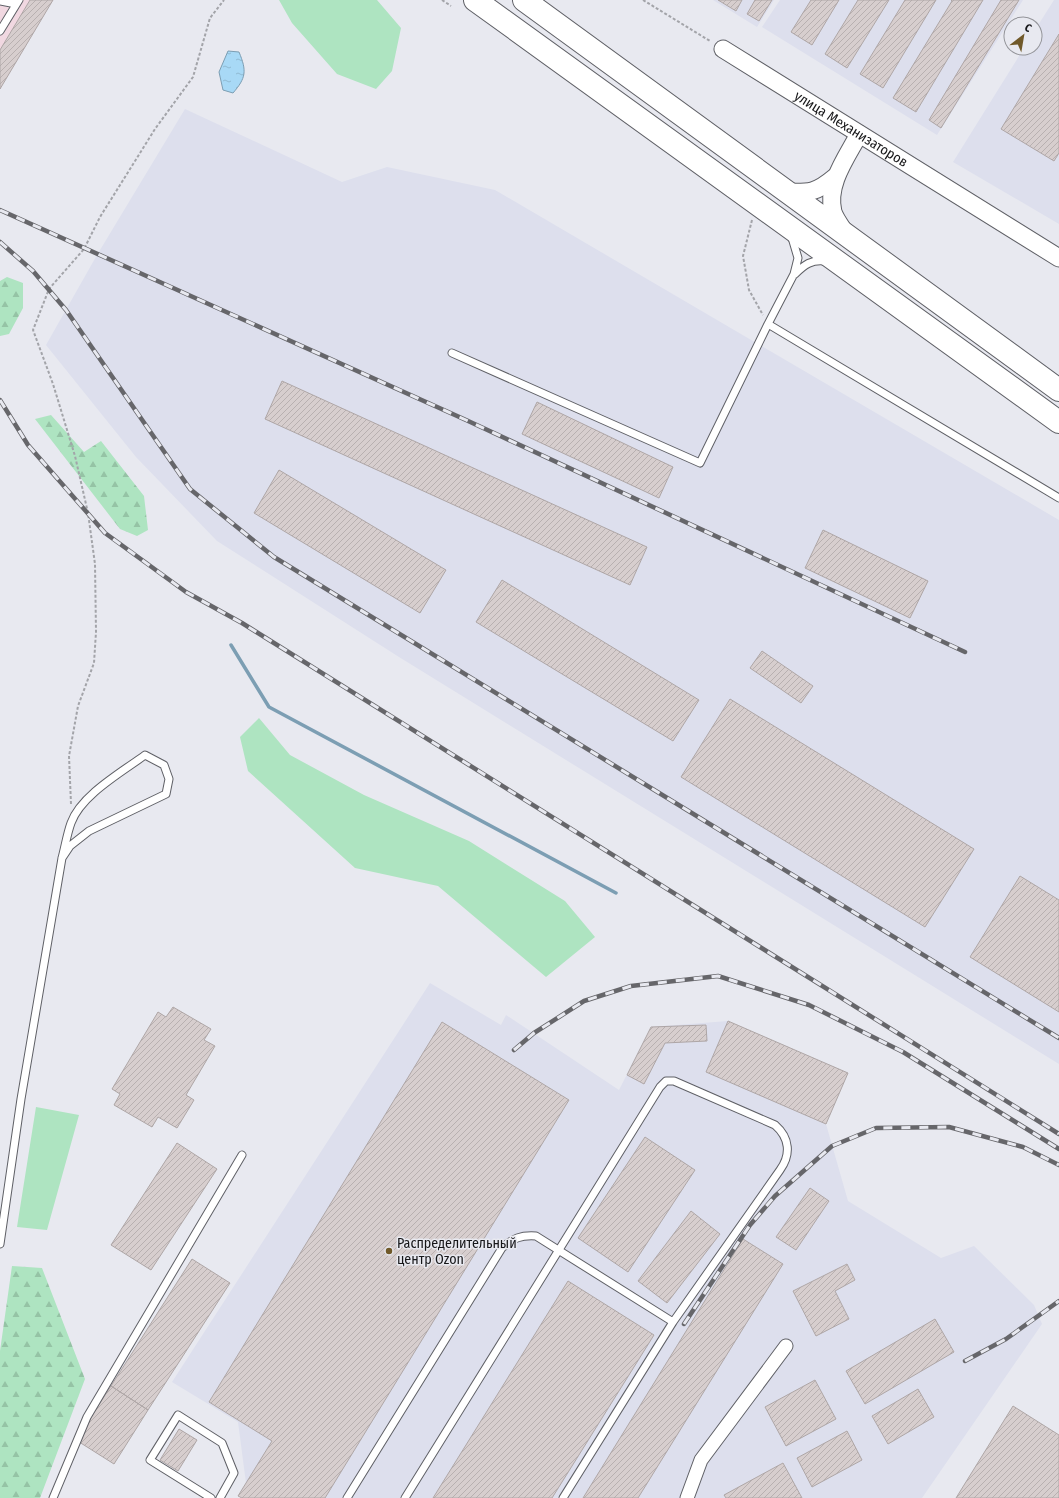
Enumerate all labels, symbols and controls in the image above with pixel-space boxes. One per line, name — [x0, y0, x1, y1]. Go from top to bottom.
north arrow — [1003, 16, 1043, 56]
text: С — [1022, 21, 1034, 35]
street label: улица Механизаторов — [791, 87, 911, 170]
place label: Распределительный центр Ozon — [397, 1235, 517, 1268]
marker: Распределительный центр Ozon — [384, 1246, 394, 1256]

